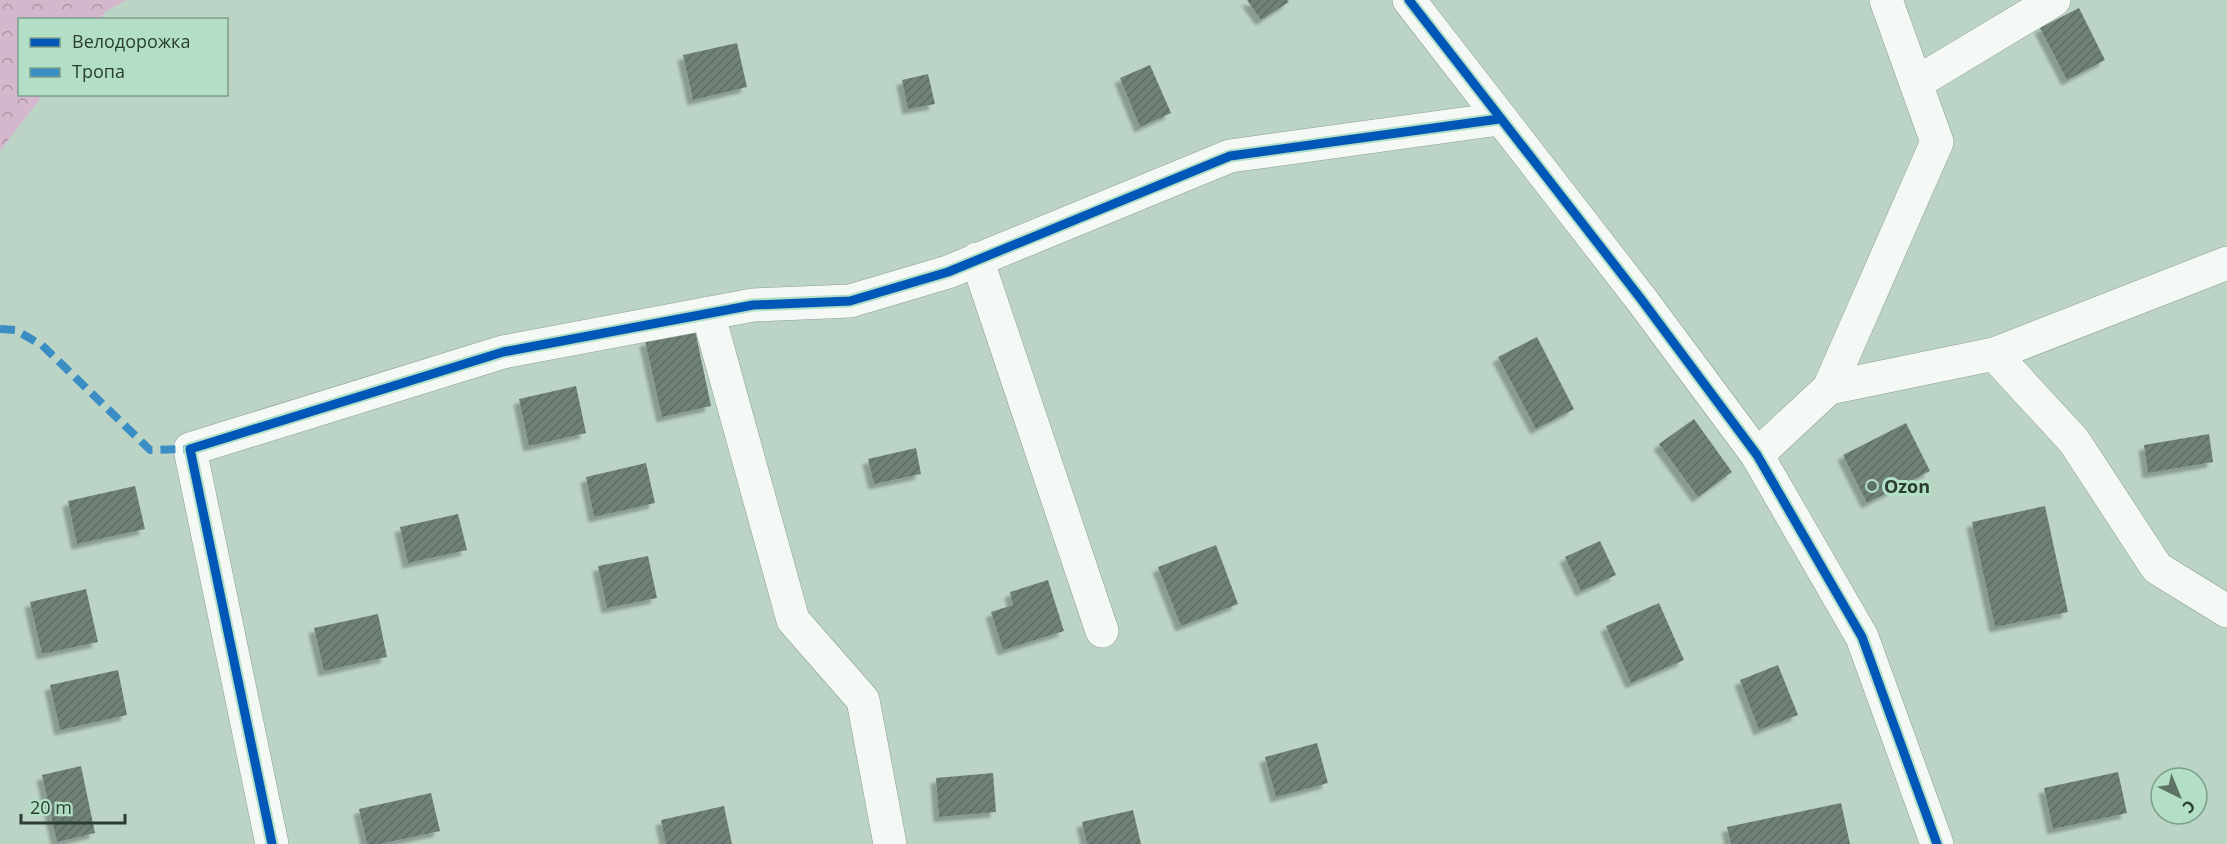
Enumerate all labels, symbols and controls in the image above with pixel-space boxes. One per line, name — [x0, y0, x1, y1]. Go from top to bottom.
legend — [18, 18, 228, 96]
text: Велодорожка — [72, 29, 190, 53]
text: Тропа — [72, 59, 125, 83]
place label: Ozon — [1884, 474, 1930, 498]
marker: Ozon — [1865, 479, 1879, 493]
north arrow — [2149, 766, 2209, 826]
scale bar — [21, 787, 124, 825]
text: 20 m — [30, 795, 72, 819]
text: С — [2178, 795, 2200, 818]

